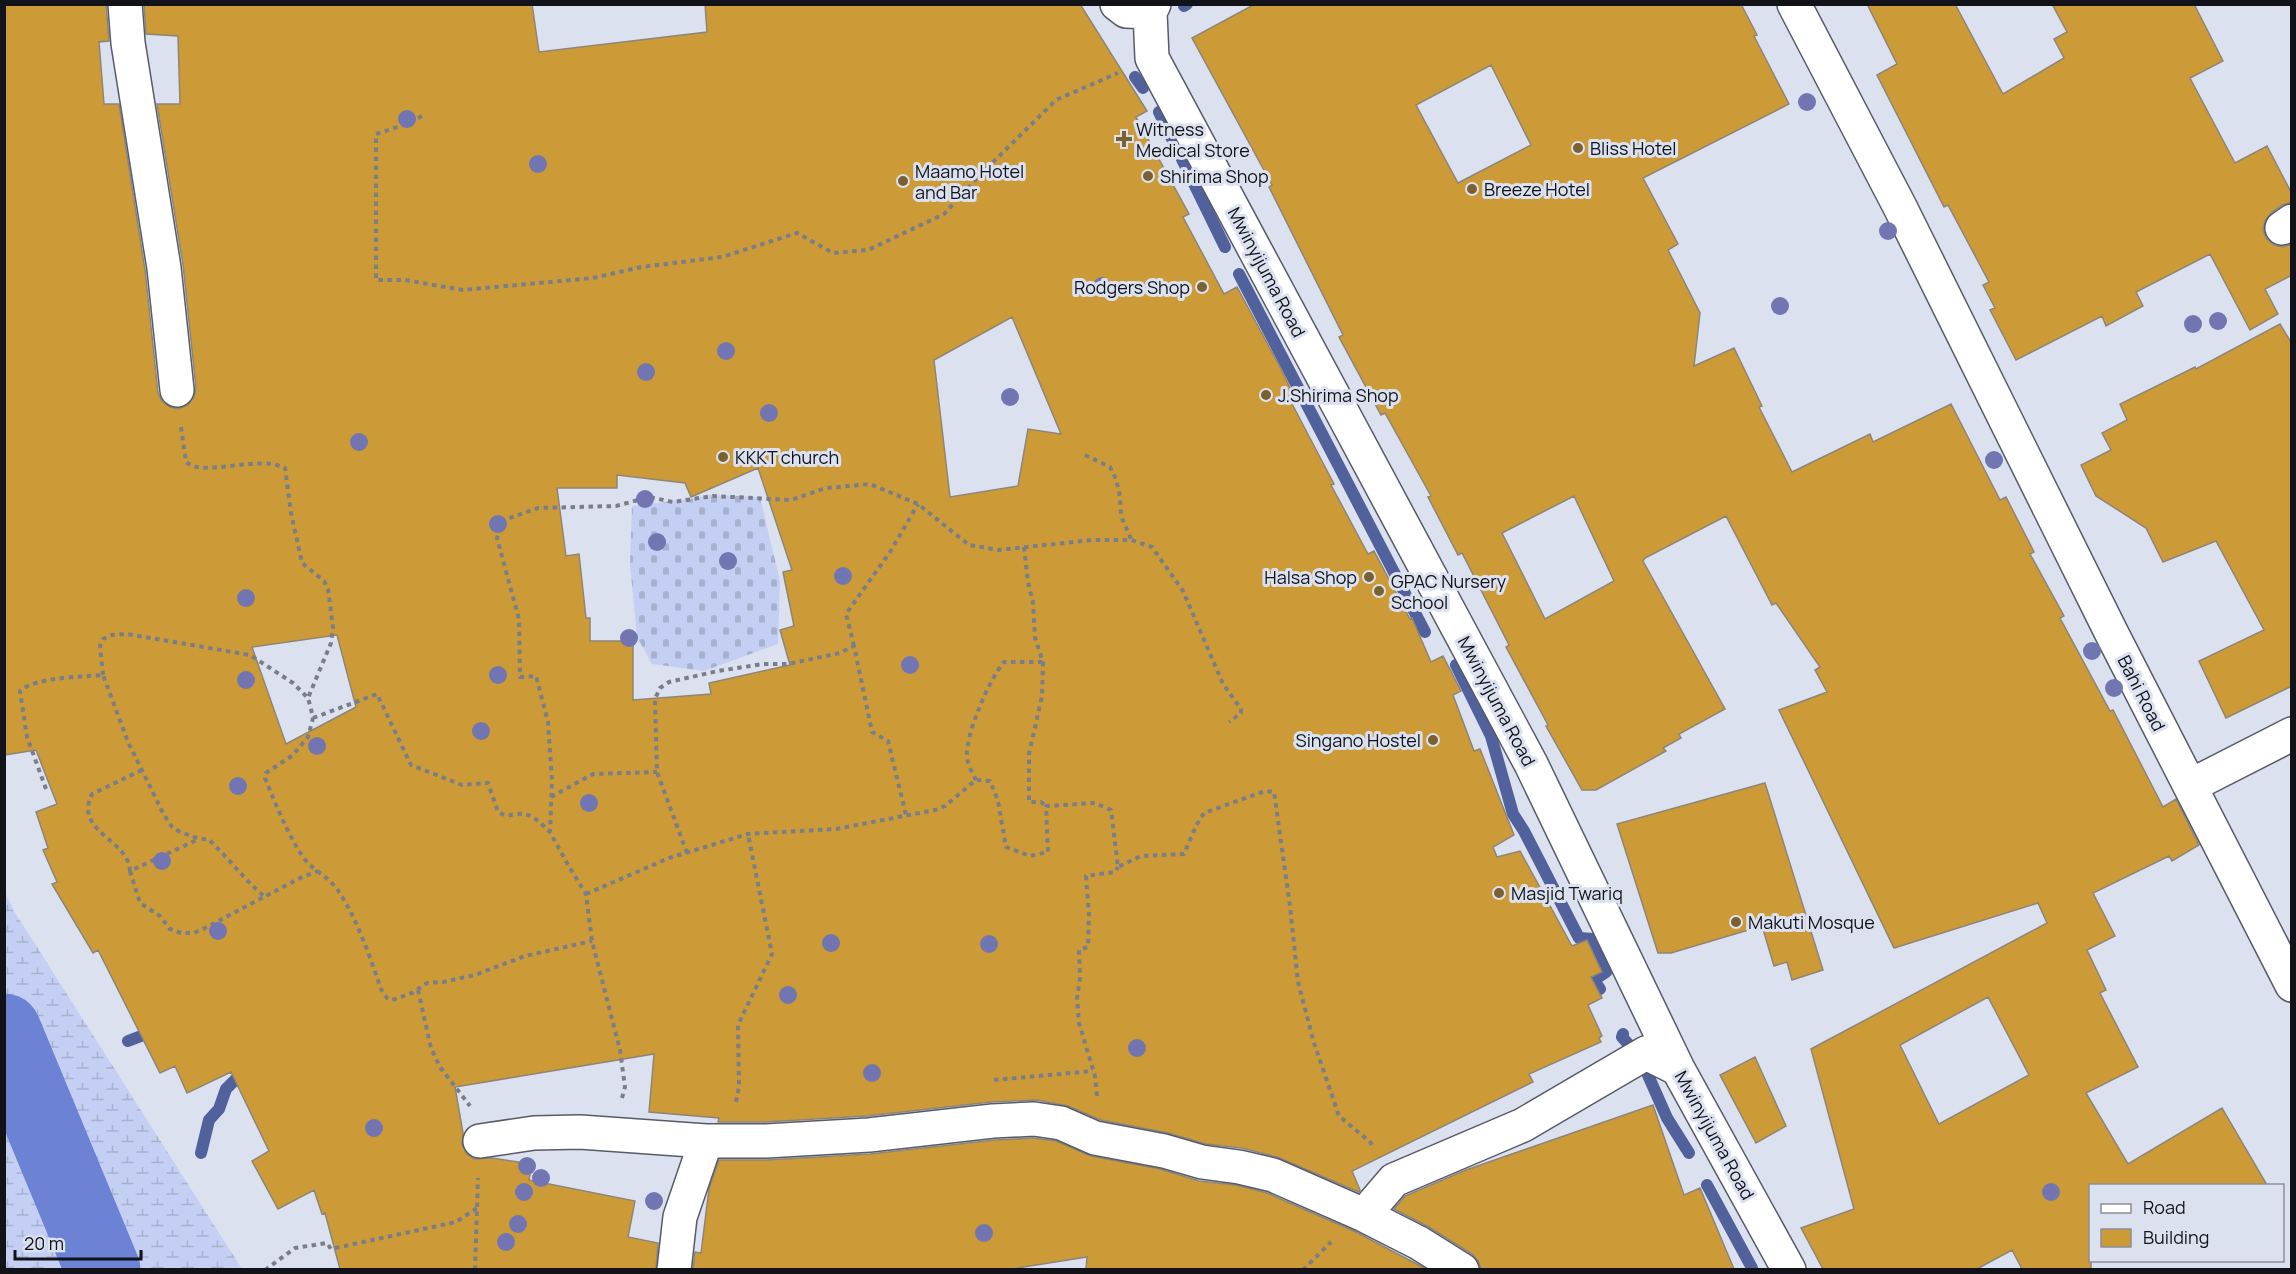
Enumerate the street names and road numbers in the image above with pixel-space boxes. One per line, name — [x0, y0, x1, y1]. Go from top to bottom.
street label: Mwinyijuma Road — [1223, 203, 1311, 341]
street label: Mwinyijuma Road — [1453, 632, 1541, 770]
street label: Bahi Road — [2113, 651, 2171, 735]
street label: Mwinyijuma Road — [1670, 1066, 1760, 1204]

